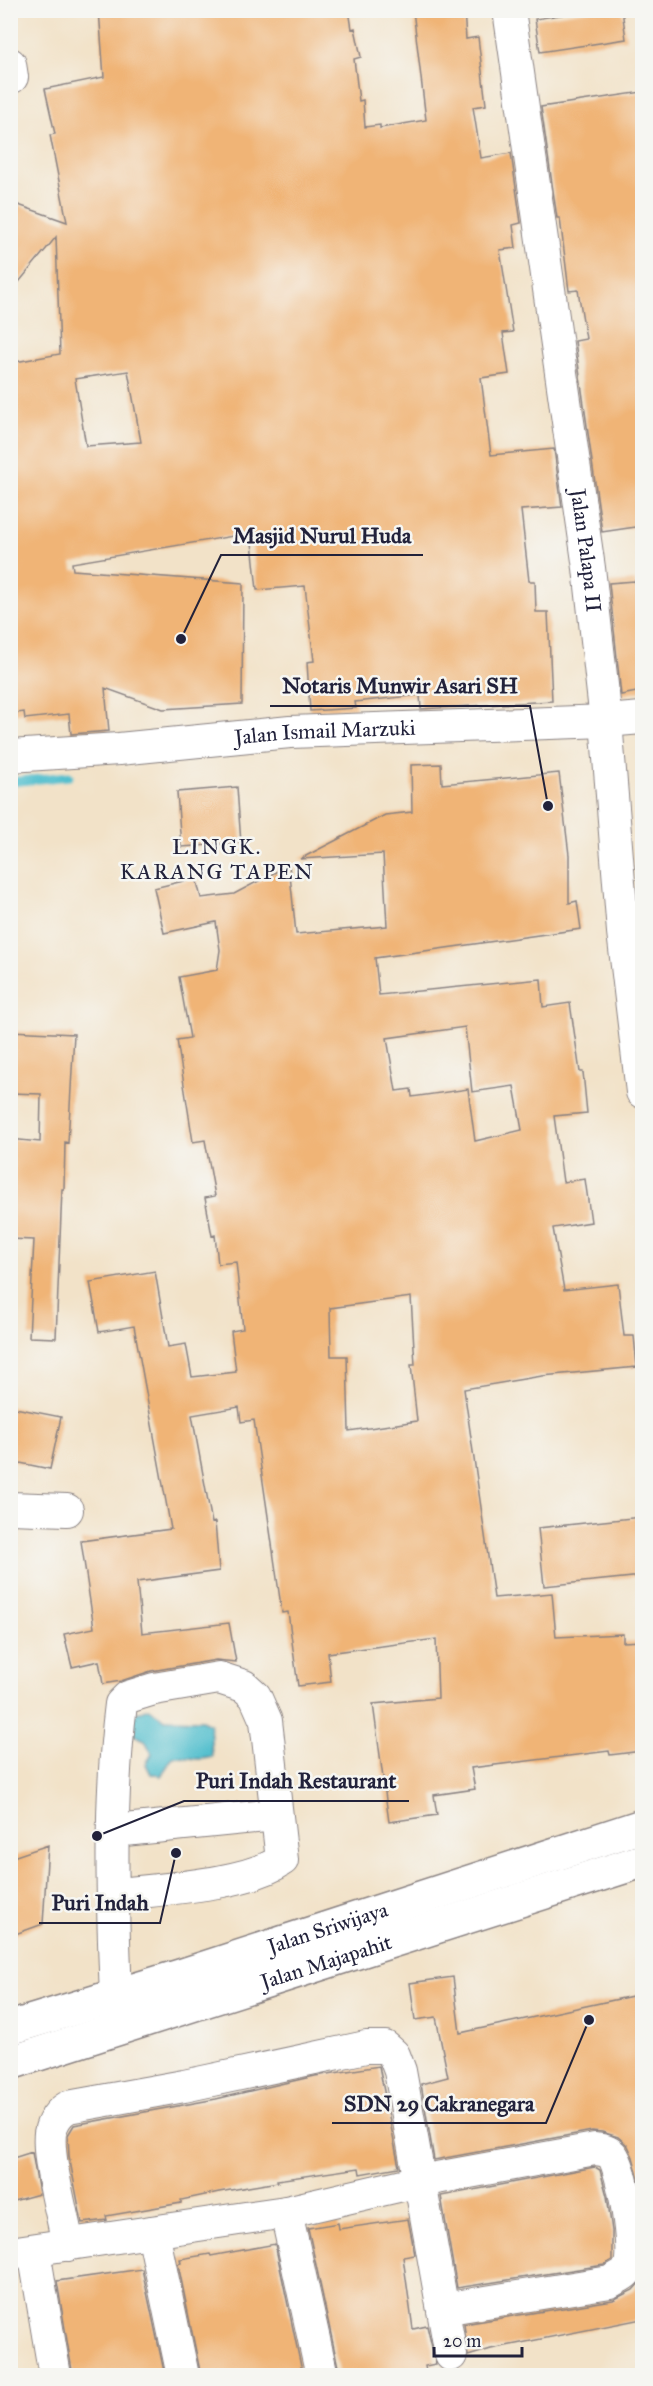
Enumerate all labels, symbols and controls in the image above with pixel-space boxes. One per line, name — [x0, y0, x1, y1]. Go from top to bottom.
street label: Jalan Palapa II — [565, 485, 607, 614]
callout: Masjid Nurul Huda — [221, 515, 423, 555]
text: Masjid Nurul Huda — [233, 522, 412, 549]
callout: Notaris Munwir Asari SH — [270, 666, 530, 706]
text: Notaris Munwir Asari SH — [282, 672, 518, 699]
street label: Jalan Ismail Marzuki — [231, 715, 416, 751]
district label: LINGK. KARANG TAPEN — [120, 833, 314, 885]
callout: Puri Indah Restaurant — [184, 1761, 409, 1801]
text: Puri Indah Restaurant — [196, 1767, 396, 1794]
callout: Puri Indah — [39, 1883, 160, 1923]
text: Puri Indah — [51, 1889, 149, 1916]
street label: Jalan Sriwijaya — [262, 1896, 391, 1960]
street label: Jalan Majapahit — [256, 1929, 396, 1996]
callout: SDN 29 Cakranegara — [332, 2083, 546, 2123]
text: SDN 29 Cakranegara — [344, 2090, 535, 2117]
scale bar — [434, 2320, 522, 2358]
text: 20 m — [443, 2330, 481, 2352]

